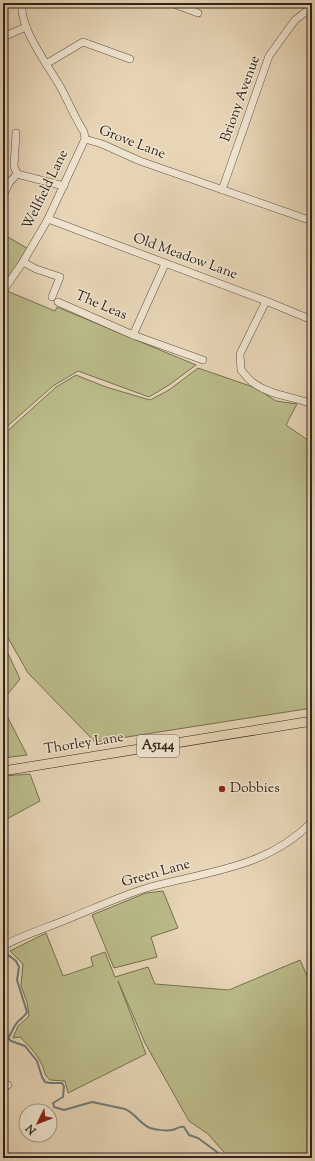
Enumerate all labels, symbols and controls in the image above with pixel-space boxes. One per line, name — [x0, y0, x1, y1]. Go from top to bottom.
street label: Briony Avenue — [216, 53, 266, 145]
street label: Grove Lane — [96, 121, 168, 165]
street label: Wellfield Lane — [18, 147, 74, 233]
street label: Old Meadow Lane — [130, 229, 240, 285]
street label: The Leas — [72, 286, 130, 326]
street label: Thorley Lane — [43, 728, 125, 760]
road number: A5144 — [137, 735, 179, 757]
place label: Dobbies — [230, 779, 280, 799]
marker: Dobbies — [217, 784, 227, 794]
street label: Green Lane — [119, 855, 193, 893]
north arrow — [18, 1103, 58, 1143]
text: N — [22, 1120, 41, 1139]

